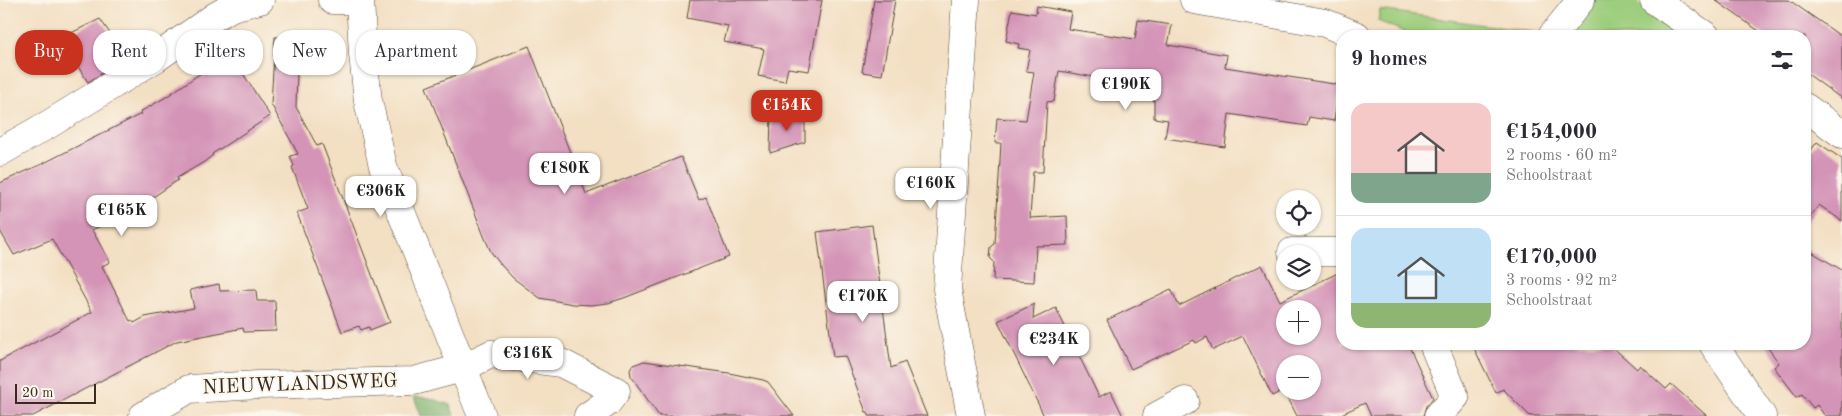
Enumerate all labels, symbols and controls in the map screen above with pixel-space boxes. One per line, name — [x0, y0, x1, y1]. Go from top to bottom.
chip: Buy — [15, 30, 83, 75]
chip: Rent — [93, 30, 166, 75]
chip: Filters — [176, 30, 263, 75]
chip: New — [273, 30, 346, 75]
chip: Apartment — [356, 30, 476, 75]
icon: filters — [1768, 46, 1796, 74]
text: 9 homes — [1351, 49, 1427, 70]
pin: €190K — [1091, 68, 1161, 111]
text: €190K — [1101, 77, 1151, 93]
pin: €154K — [752, 90, 822, 132]
text: €154K — [762, 98, 812, 114]
text: €154,000 — [1506, 122, 1597, 143]
icon: home — [1391, 123, 1451, 183]
text: 2 rooms · 60 m² — [1506, 148, 1617, 164]
pin: €180K — [530, 152, 600, 195]
text: €180K — [540, 161, 590, 177]
pin: €160K — [896, 168, 966, 210]
text: Schoolstraat — [1506, 168, 1592, 184]
pin: €306K — [346, 176, 416, 218]
text: €160K — [906, 176, 956, 192]
text: €306K — [356, 184, 406, 200]
map controls — [1276, 190, 1321, 400]
button: locate — [1276, 190, 1321, 235]
pin: €165K — [87, 194, 157, 237]
text: €165K — [97, 203, 147, 219]
button: layers — [1276, 245, 1321, 290]
text: €170,000 — [1506, 247, 1597, 268]
icon: home — [1391, 248, 1451, 308]
text: 3 rooms · 92 m² — [1506, 273, 1617, 289]
pin: €170K — [828, 280, 898, 323]
text: €170K — [838, 289, 888, 305]
text: Schoolstraat — [1506, 293, 1592, 309]
button: + — [1276, 300, 1321, 345]
pin: €234K — [1019, 324, 1089, 366]
text: €234K — [1029, 332, 1079, 348]
pin: €316K — [493, 338, 563, 380]
text: €316K — [503, 346, 553, 362]
button: − — [1276, 355, 1321, 400]
street label: NIEUWLANDSWEG — [202, 372, 398, 398]
scale bar — [15, 381, 96, 404]
text: 20 m — [22, 386, 53, 400]

